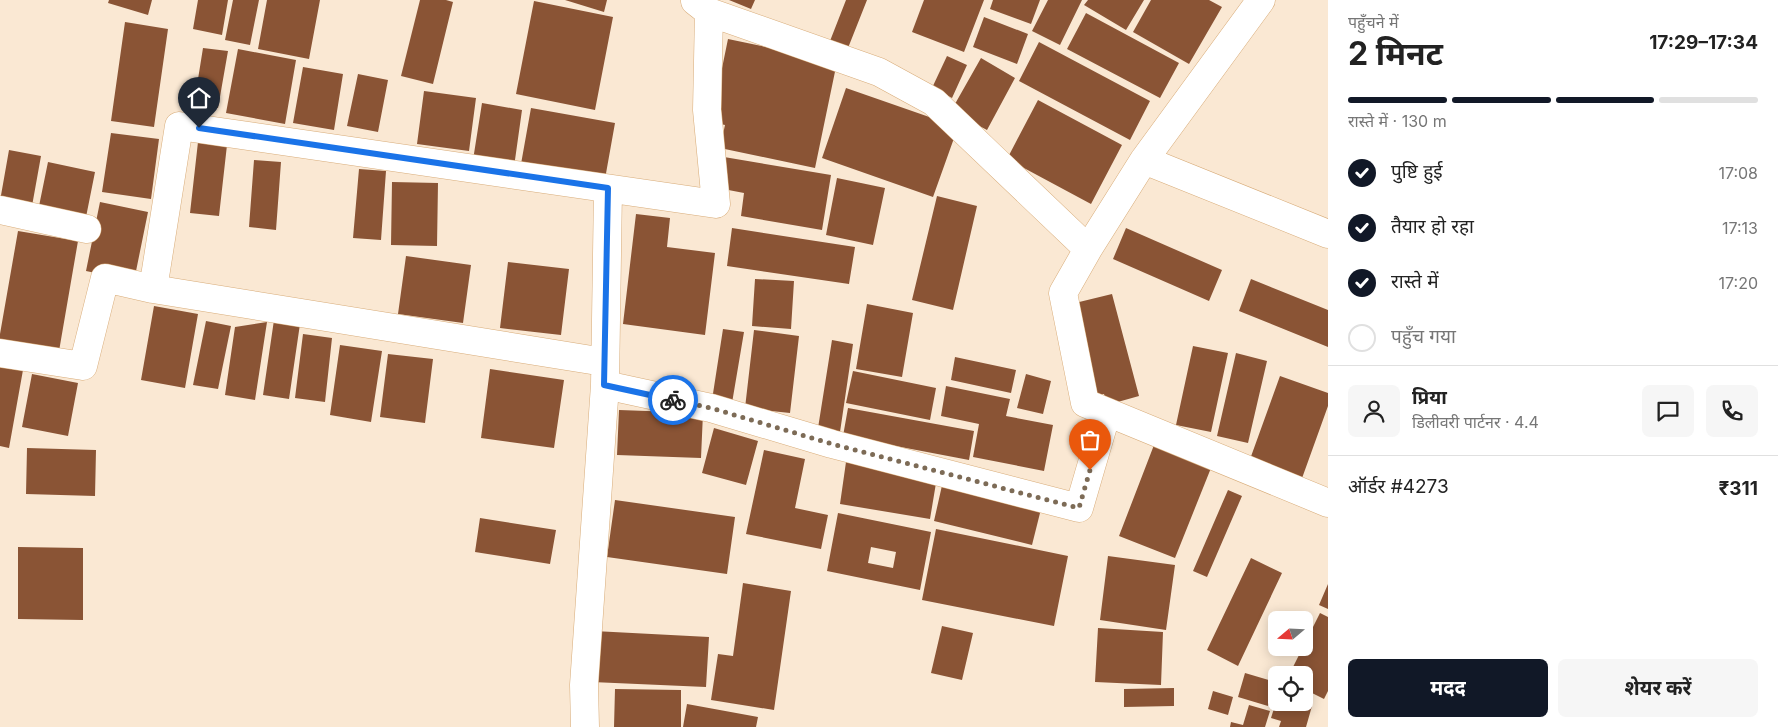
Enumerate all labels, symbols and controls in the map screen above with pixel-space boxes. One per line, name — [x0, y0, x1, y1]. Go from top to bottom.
text: पहुँचने में — [1348, 12, 1399, 32]
text: 17:29–17:34 — [1649, 31, 1758, 54]
text: 2 मिनट — [1348, 34, 1443, 73]
pin — [178, 77, 220, 128]
icon: home — [185, 84, 213, 112]
text: रास्ते में · 130 m — [1348, 111, 1447, 131]
icon: check — [1348, 159, 1376, 187]
text: पुष्टि हुई — [1391, 160, 1443, 183]
text: 17:08 — [1718, 163, 1758, 183]
icon: check — [1348, 214, 1376, 242]
text: तैयार हो रहा — [1391, 215, 1474, 238]
text: 17:13 — [1722, 218, 1758, 238]
icon: check — [1348, 269, 1376, 297]
text: रास्ते में — [1391, 270, 1439, 293]
text: 17:20 — [1719, 273, 1758, 293]
text: पहुँच गया — [1391, 325, 1456, 348]
courier — [648, 375, 698, 425]
button: person — [1348, 385, 1400, 437]
button: chat — [1642, 385, 1694, 437]
button: phone — [1706, 385, 1758, 437]
icon: bike — [659, 386, 687, 414]
text: प्रिया — [1412, 386, 1447, 409]
text: डिलीवरी पार्टनर · 4.4 — [1412, 412, 1539, 432]
pin — [1069, 419, 1111, 470]
icon: bag — [1076, 426, 1104, 454]
text: ऑर्डर #4273 — [1348, 475, 1449, 498]
text: ₹311 — [1718, 477, 1758, 500]
north arrow — [1268, 611, 1312, 656]
map controls — [1268, 611, 1313, 711]
button: मदद — [1348, 659, 1548, 717]
button: शेयर करें — [1558, 659, 1758, 717]
button: locate — [1268, 666, 1313, 711]

